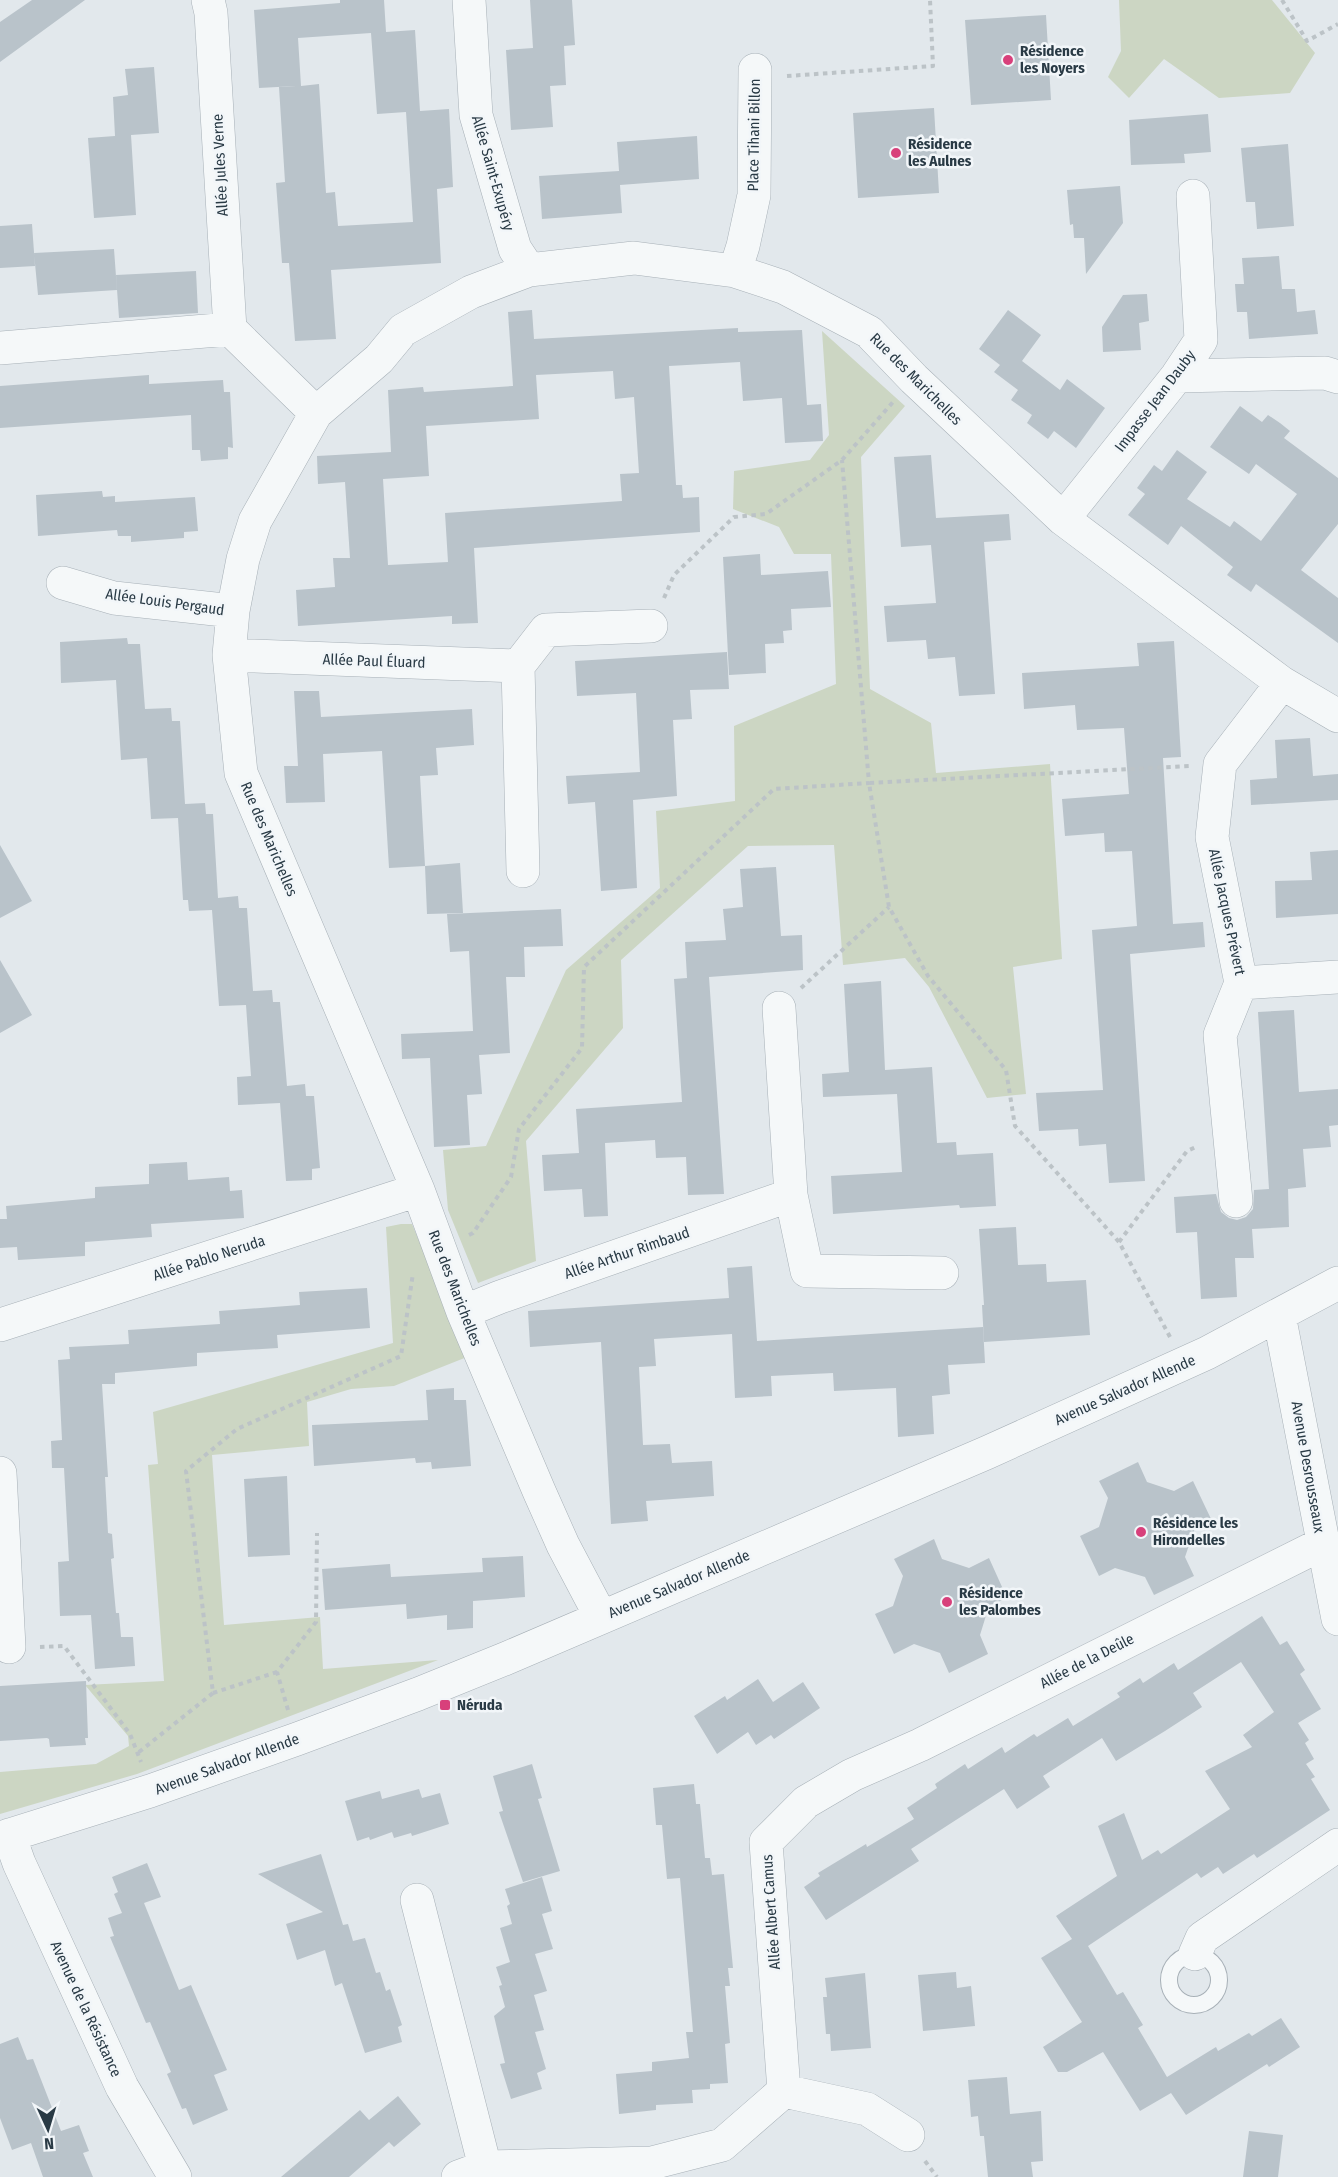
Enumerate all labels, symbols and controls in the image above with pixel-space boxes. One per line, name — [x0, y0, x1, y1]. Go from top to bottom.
place label: Résidence les Noyers — [1020, 42, 1085, 77]
marker: Résidence les Noyers — [1001, 53, 1015, 67]
street label: Place Tihani Billon — [744, 78, 764, 192]
street label: Allée Jules Verne — [208, 113, 232, 217]
street label: Allée Saint-Exupéry — [468, 113, 518, 233]
place label: Résidence les Aulnes — [908, 135, 972, 170]
marker: Résidence les Aulnes — [889, 146, 903, 160]
street label: Rue des Marichelles — [866, 329, 966, 429]
street label: Impasse Jean Dauby — [1111, 346, 1199, 455]
street label: Allée Louis Pergaud — [104, 585, 226, 619]
street label: Allée Paul Éluard — [322, 650, 426, 672]
street label: Rue des Marichelles — [237, 779, 301, 899]
street label: Allée Jacques Prévert — [1205, 847, 1249, 977]
street label: Allée Arthur Rimbaud — [562, 1223, 692, 1283]
street label: Rue des Marichelles — [425, 1227, 485, 1349]
street label: Allée Pablo Neruda — [151, 1231, 267, 1285]
street label: Avenue Salvador Allende — [1052, 1351, 1198, 1429]
street label: Avenue Desrousseaux — [1288, 1400, 1329, 1535]
place label: Résidence les Hirondelles — [1153, 1514, 1238, 1549]
marker: Résidence les Hirondelles — [1134, 1525, 1148, 1539]
street label: Avenue Salvador Allende — [605, 1546, 753, 1622]
place label: Résidence les Palombes — [959, 1584, 1041, 1619]
marker: Résidence les Palombes — [940, 1595, 954, 1609]
street label: Allée de la Deûle — [1037, 1630, 1137, 1692]
place label: Néruda — [457, 1696, 503, 1714]
marker: Néruda — [438, 1698, 452, 1712]
street label: Avenue Salvador Allende — [152, 1730, 302, 1798]
street label: Allée Albert Camus — [758, 1854, 784, 1970]
street label: Avenue de la Résistance — [47, 1938, 125, 2080]
north arrow — [18, 2099, 78, 2159]
text: N — [44, 2134, 54, 2153]

